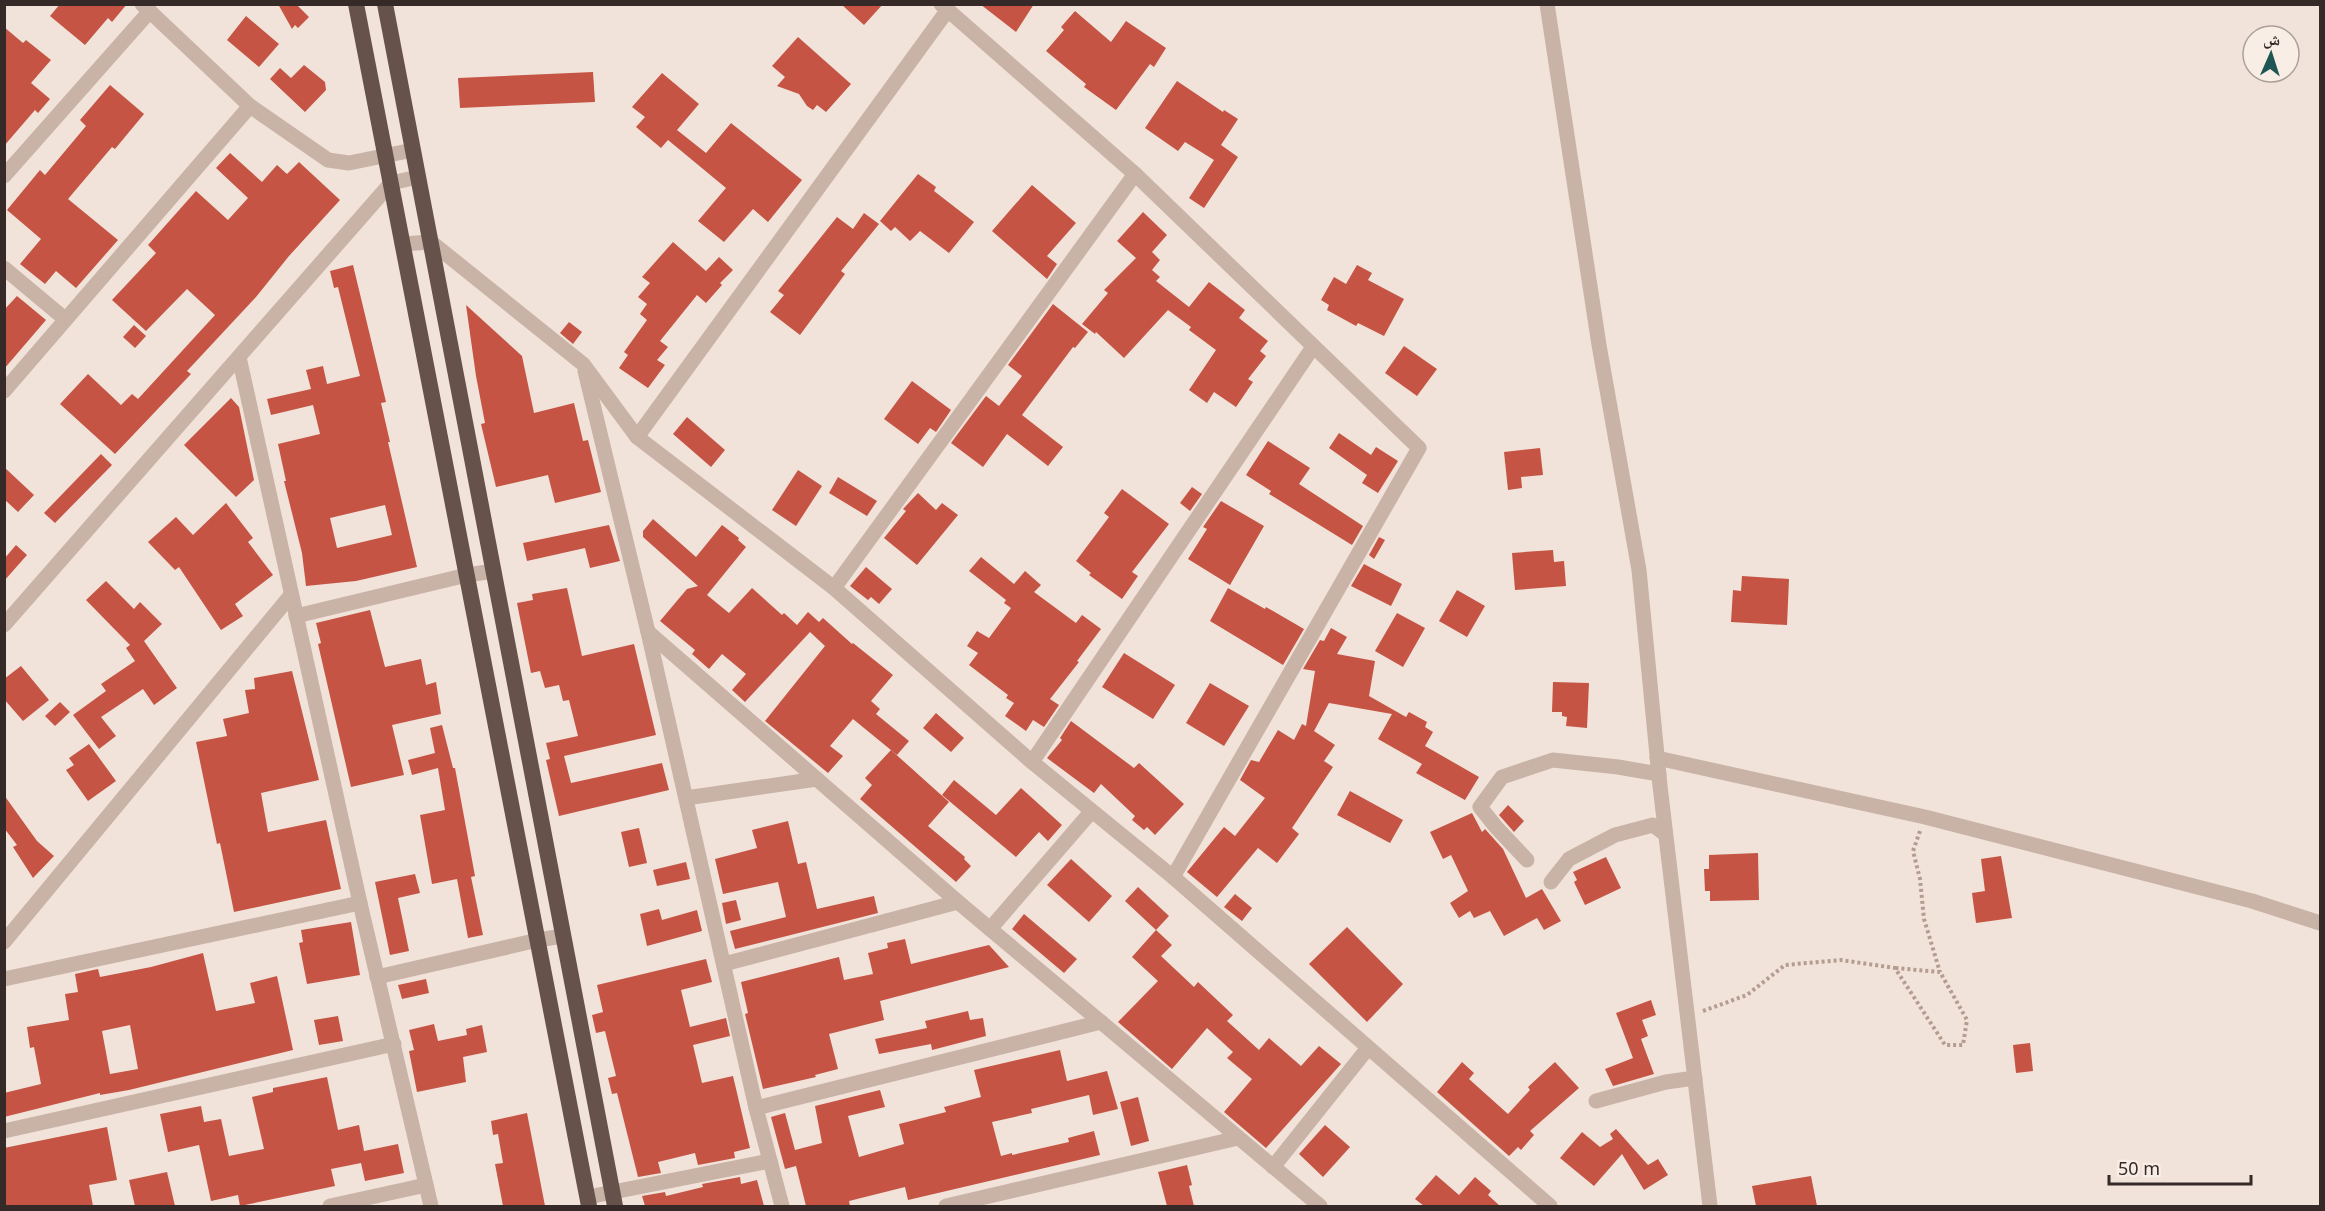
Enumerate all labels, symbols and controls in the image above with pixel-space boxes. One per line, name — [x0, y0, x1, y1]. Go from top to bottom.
north arrow — [2241, 24, 2301, 84]
text: ش — [2263, 28, 2281, 50]
scale bar — [2109, 1148, 2252, 1186]
text: 50 m — [2118, 1156, 2160, 1180]

